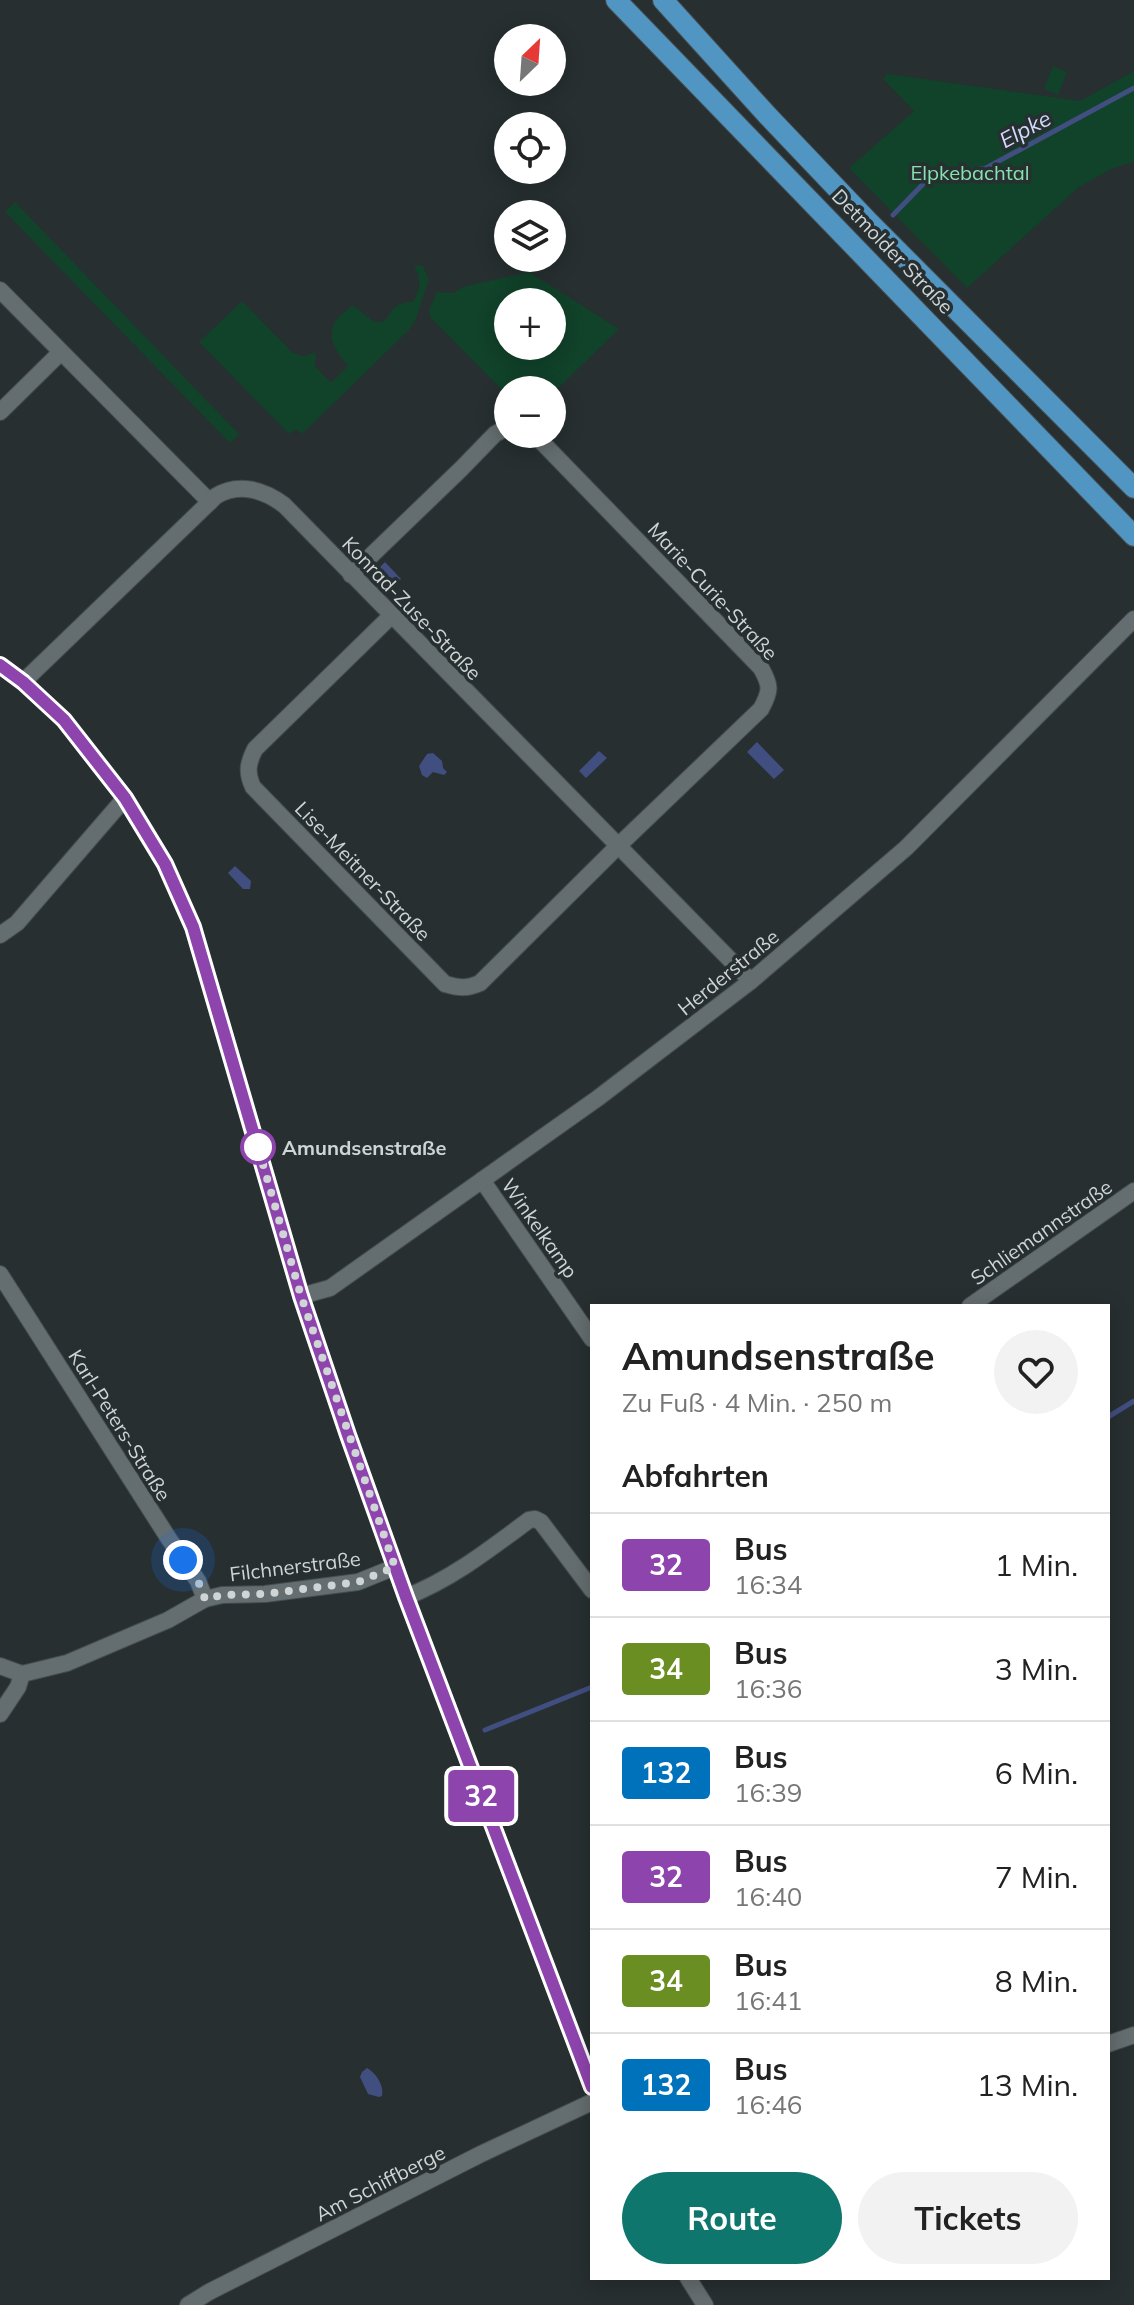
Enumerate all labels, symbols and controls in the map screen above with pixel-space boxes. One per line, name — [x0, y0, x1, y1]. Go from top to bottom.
north arrow — [494, 24, 566, 96]
map controls — [494, 24, 566, 448]
water label: Elpke — [994, 104, 1056, 154]
button: locate — [494, 112, 566, 184]
park label: Elpkebachtal — [911, 160, 1029, 185]
street label: Detmolder Straße — [827, 183, 959, 319]
button: layers — [494, 200, 566, 272]
button: + — [494, 288, 566, 360]
button: − — [494, 376, 566, 448]
street label: Marie-Curie-Straße — [643, 517, 783, 665]
street label: Konrad-Zuse-Straße — [337, 531, 487, 685]
street label: Lise-Meitner-Straße — [290, 796, 436, 946]
street label: Herderstraße — [672, 924, 784, 1020]
marker: Amundsenstraße — [241, 1130, 275, 1164]
place label: Amundsenstraße — [282, 1135, 447, 1160]
street label: Winkelkamp — [496, 1173, 584, 1283]
street label: Schliemannstraße — [965, 1174, 1117, 1290]
button: heart — [994, 1330, 1078, 1414]
text: Amundsenstraße — [622, 1332, 935, 1380]
street label: Karl-Peters-Straße — [63, 1345, 177, 1505]
text: Zu Fuß · 4 Min. · 250 m — [622, 1386, 892, 1419]
text: Abfahrten — [622, 1457, 769, 1495]
text: Bus — [734, 1530, 788, 1568]
your location — [163, 1540, 203, 1580]
street label: Filchnerstraße — [228, 1546, 362, 1586]
text: 1 Min. — [995, 1546, 1078, 1584]
text: 32 — [649, 1547, 683, 1582]
text: 16:34 — [734, 1568, 802, 1601]
text: Bus — [734, 1634, 788, 1672]
text: 3 Min. — [995, 1650, 1078, 1688]
text: 34 — [649, 1651, 683, 1686]
text: 16:36 — [734, 1672, 802, 1705]
text: Bus — [734, 1738, 788, 1776]
text: 6 Min. — [995, 1754, 1078, 1792]
text: 132 — [641, 1755, 691, 1790]
line badge: 32 — [445, 1770, 517, 1822]
text: 16:39 — [734, 1776, 802, 1809]
text: 32 — [464, 1778, 498, 1813]
text: Bus — [734, 1842, 788, 1880]
text: 7 Min. — [995, 1858, 1078, 1896]
text: 32 — [649, 1859, 683, 1894]
text: 16:40 — [734, 1880, 802, 1913]
text: Bus — [734, 1946, 788, 1984]
text: 8 Min. — [995, 1962, 1078, 2000]
text: 34 — [649, 1963, 683, 1998]
text: 16:41 — [734, 1984, 802, 2017]
text: Bus — [734, 2050, 788, 2088]
text: 13 Min. — [977, 2066, 1078, 2104]
text: 132 — [641, 2067, 691, 2102]
text: 16:46 — [734, 2088, 802, 2121]
street label: Am Schiffberge — [311, 2140, 449, 2226]
button: Route — [622, 2172, 842, 2264]
button: Tickets — [858, 2172, 1078, 2264]

